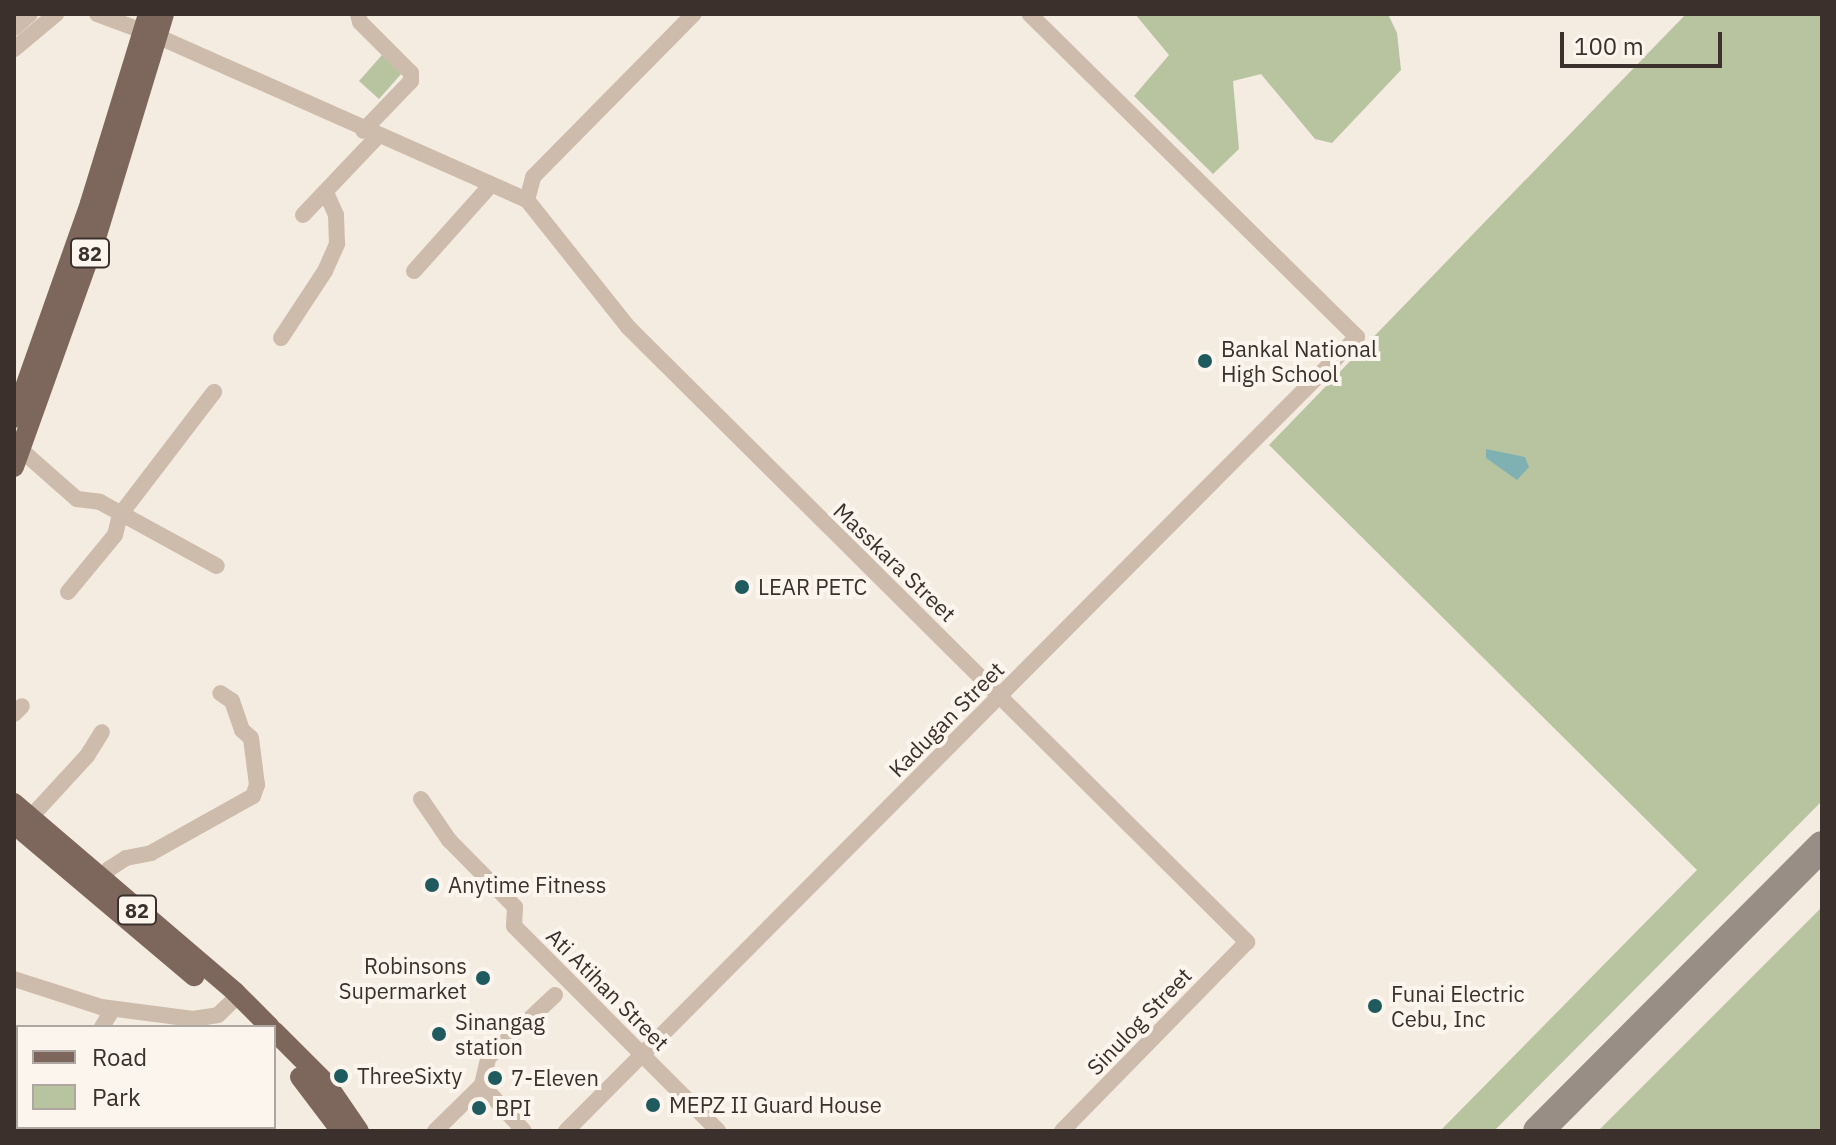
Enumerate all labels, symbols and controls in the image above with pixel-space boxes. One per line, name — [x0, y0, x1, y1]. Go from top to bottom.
scale bar — [1564, 16, 1726, 66]
text: 100 m — [1574, 30, 1644, 62]
road number: 82 — [70, 237, 110, 269]
place label: Bankal National High School — [1221, 335, 1377, 386]
marker: Bankal National High School — [1196, 352, 1214, 370]
street label: Masskara Street — [828, 497, 962, 627]
place label: LEAR PETC — [758, 574, 867, 600]
marker: LEAR PETC — [733, 578, 751, 596]
street label: Kadugan Street — [883, 656, 1009, 782]
place label: Anytime Fitness — [448, 872, 606, 898]
marker: Anytime Fitness — [423, 876, 441, 894]
road number: 82 — [117, 894, 157, 926]
street label: Ati Atihan Street — [541, 922, 675, 1056]
place label: Robinsons Supermarket — [339, 952, 467, 1004]
street label: Sinulog Street — [1081, 962, 1197, 1080]
marker: Robinsons Supermarket — [474, 969, 492, 987]
place label: Funai Electric Cebu, Inc — [1391, 980, 1524, 1032]
marker: Funai Electric Cebu, Inc — [1366, 997, 1384, 1015]
place label: Sinangag station — [455, 1008, 545, 1060]
legend — [16, 1025, 276, 1129]
marker: Sinangag station — [430, 1025, 448, 1043]
text: Road — [92, 1041, 147, 1073]
place label: ThreeSixty — [357, 1063, 462, 1089]
place label: 7-Eleven — [511, 1065, 599, 1091]
marker: ThreeSixty — [332, 1067, 350, 1085]
marker: 7-Eleven — [486, 1069, 504, 1087]
text: Park — [92, 1081, 141, 1113]
place label: MEPZ II Guard House — [669, 1092, 882, 1118]
place label: BPI — [495, 1095, 531, 1121]
marker: MEPZ II Guard House — [644, 1096, 662, 1114]
marker: BPI — [470, 1099, 488, 1117]

